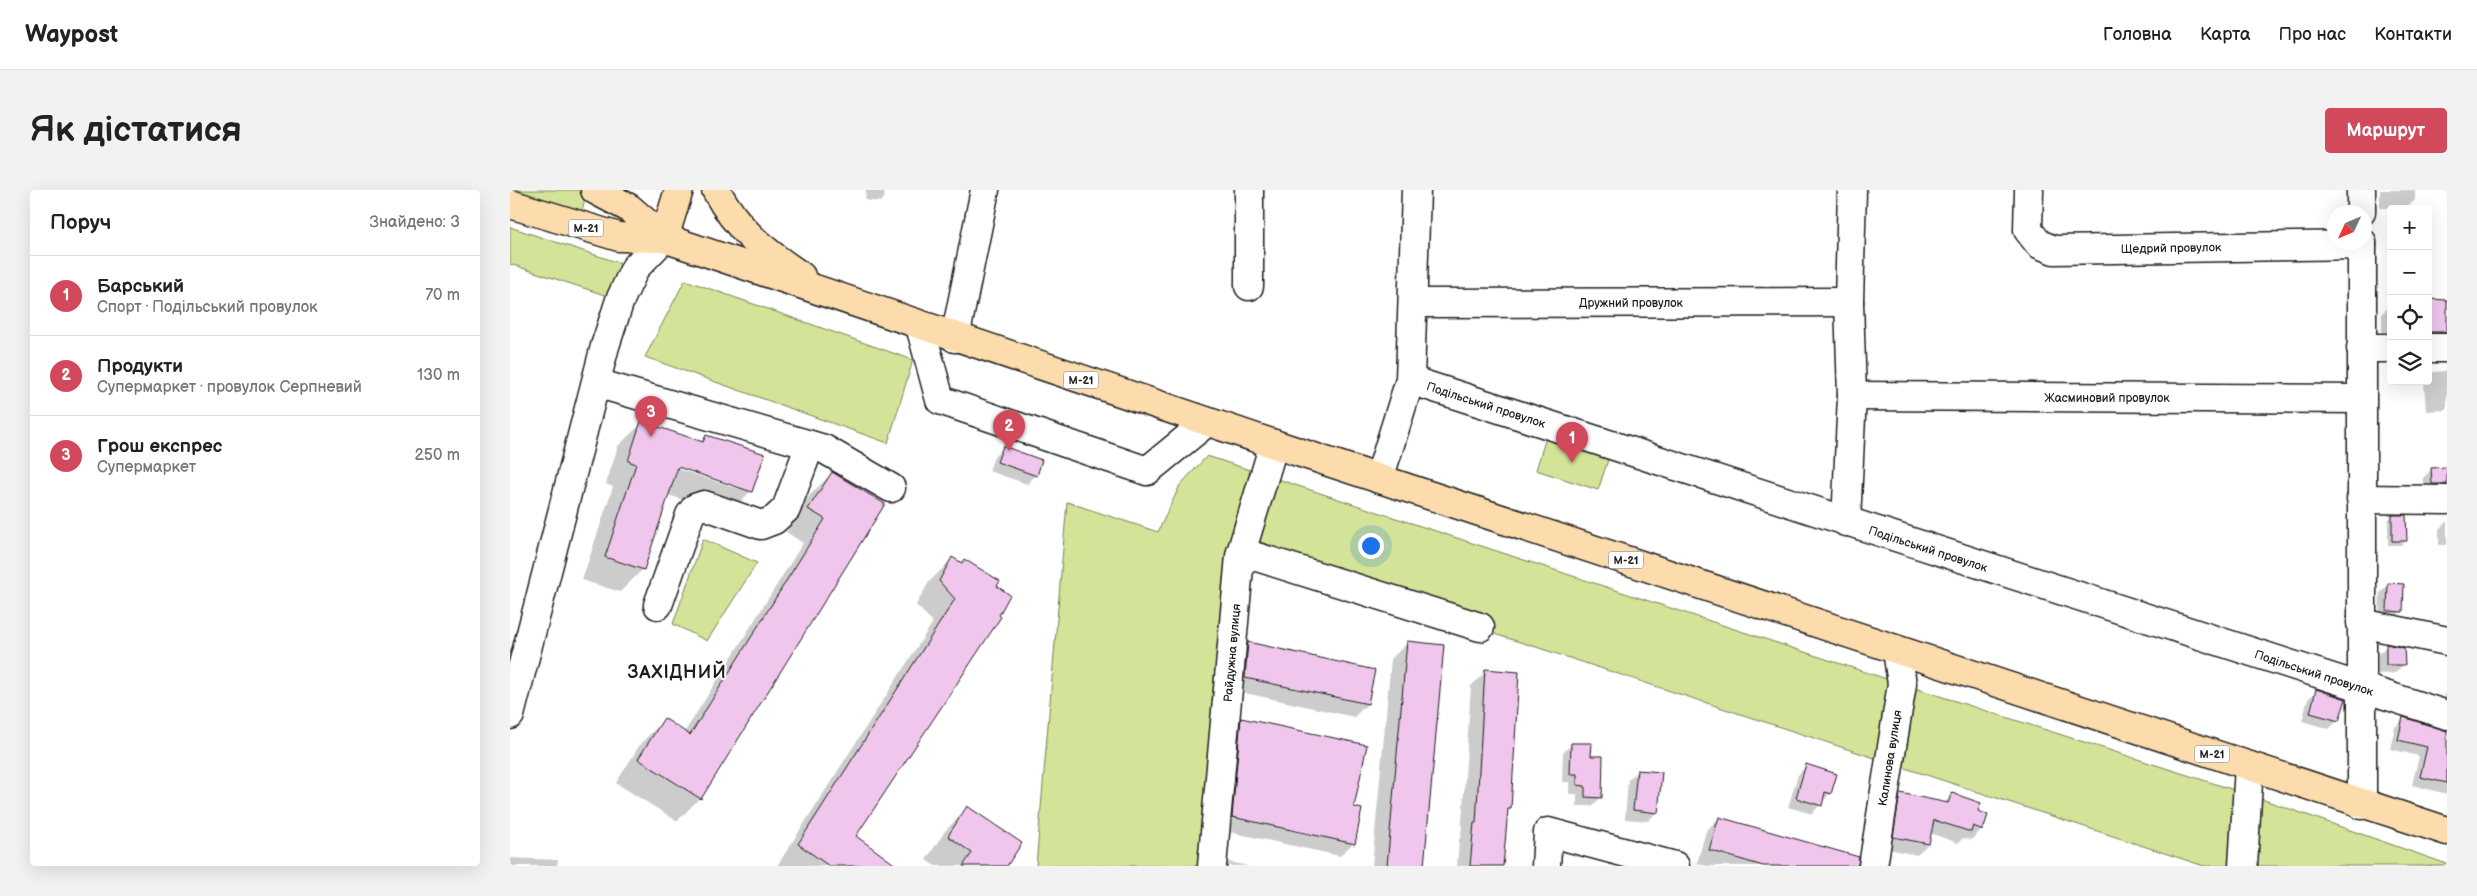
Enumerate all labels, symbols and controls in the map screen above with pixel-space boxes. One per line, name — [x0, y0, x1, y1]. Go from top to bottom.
text: Waypost — [25, 20, 118, 49]
text: Головна — [2103, 24, 2172, 45]
text: Карта — [2200, 24, 2251, 45]
text: Про нас — [2279, 24, 2346, 45]
text: Контакти — [2374, 24, 2452, 45]
button: Маршрут — [2325, 108, 2447, 153]
text: Як дістатися — [30, 109, 242, 152]
north arrow — [2327, 205, 2372, 250]
map controls — [2387, 205, 2432, 385]
button: + — [2387, 205, 2432, 250]
text: Поруч — [50, 210, 111, 235]
text: Знайдено: 3 — [370, 213, 460, 232]
road number: М-21 — [568, 219, 604, 236]
street label: Щедрий провулок — [2121, 240, 2222, 257]
button: − — [2387, 250, 2432, 295]
text: Барський — [97, 275, 184, 298]
text: 1 — [63, 286, 69, 305]
text: 70 m — [425, 286, 460, 305]
button: locate — [2387, 295, 2432, 340]
street label: Дружний провулок — [1579, 296, 1684, 311]
text: Спорт · Подільський провулок — [97, 298, 318, 317]
button: layers — [2387, 340, 2432, 385]
text: Продукти — [97, 355, 183, 378]
text: 2 — [61, 366, 71, 385]
text: 130 m — [417, 366, 460, 385]
road number: М-21 — [1064, 372, 1098, 388]
text: Супермаркет · провулок Серпневий — [97, 378, 362, 397]
street label: Подільський провулок — [1424, 379, 1548, 432]
street label: Жасминовий провулок — [2044, 391, 2170, 406]
pin: 3 — [635, 396, 667, 437]
pin: 2 — [993, 410, 1025, 451]
pin: 1 — [1556, 422, 1588, 463]
text: Грош експрес — [97, 435, 222, 458]
text: 3 — [61, 446, 71, 465]
text: 250 m — [414, 446, 460, 465]
text: Супермаркет — [97, 458, 196, 477]
street label: Подільський провулок — [1866, 523, 1990, 576]
your location — [1358, 533, 1384, 559]
road number: М-21 — [1608, 552, 1644, 568]
street label: Райдужна вулиця — [1221, 603, 1244, 703]
street label: Подільський провулок — [2252, 647, 2376, 700]
district label: ЗАХІДНИЙ — [627, 660, 727, 683]
street label: Калинова вулиця — [1875, 709, 1906, 807]
road number: М-21 — [2194, 746, 2230, 762]

